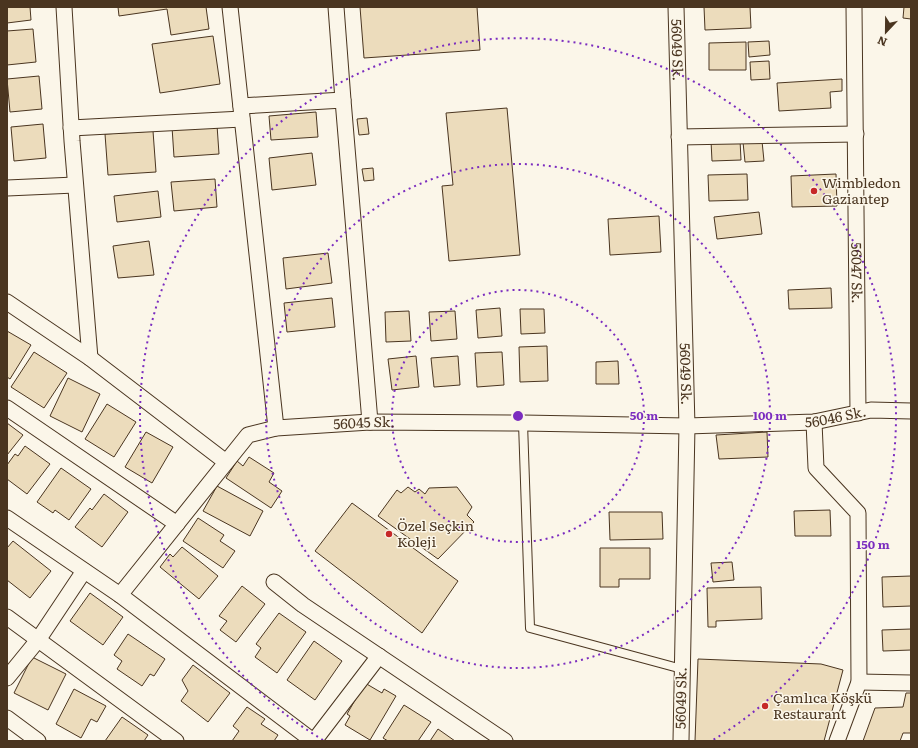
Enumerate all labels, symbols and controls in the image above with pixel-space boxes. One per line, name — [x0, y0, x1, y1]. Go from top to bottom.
north arrow — [866, 12, 906, 52]
street label: 56049 Sk. — [667, 19, 689, 81]
text: N — [875, 33, 889, 51]
place label: Wimbledon Gaziantep — [822, 172, 901, 208]
marker: Wimbledon Gaziantep — [809, 186, 819, 196]
street label: 56047 Sk. — [847, 242, 868, 304]
street label: 56049 Sk. — [676, 343, 697, 405]
street label: 56046 Sk. — [804, 400, 868, 431]
text: 50 m — [630, 406, 658, 424]
text: 100 m — [753, 406, 787, 424]
centre of rings — [511, 409, 525, 423]
street label: 56045 Sk. — [332, 411, 395, 433]
place label: Özel Seçkin Koleji — [397, 515, 474, 551]
marker: Özel Seçkin Koleji — [384, 529, 394, 539]
text: 150 m — [856, 535, 890, 553]
street label: 56049 Sk. — [669, 667, 691, 729]
place label: Çamlıca Köşkü Restaurant — [773, 687, 872, 723]
marker: Çamlıca Köşkü Restaurant — [760, 701, 770, 711]

